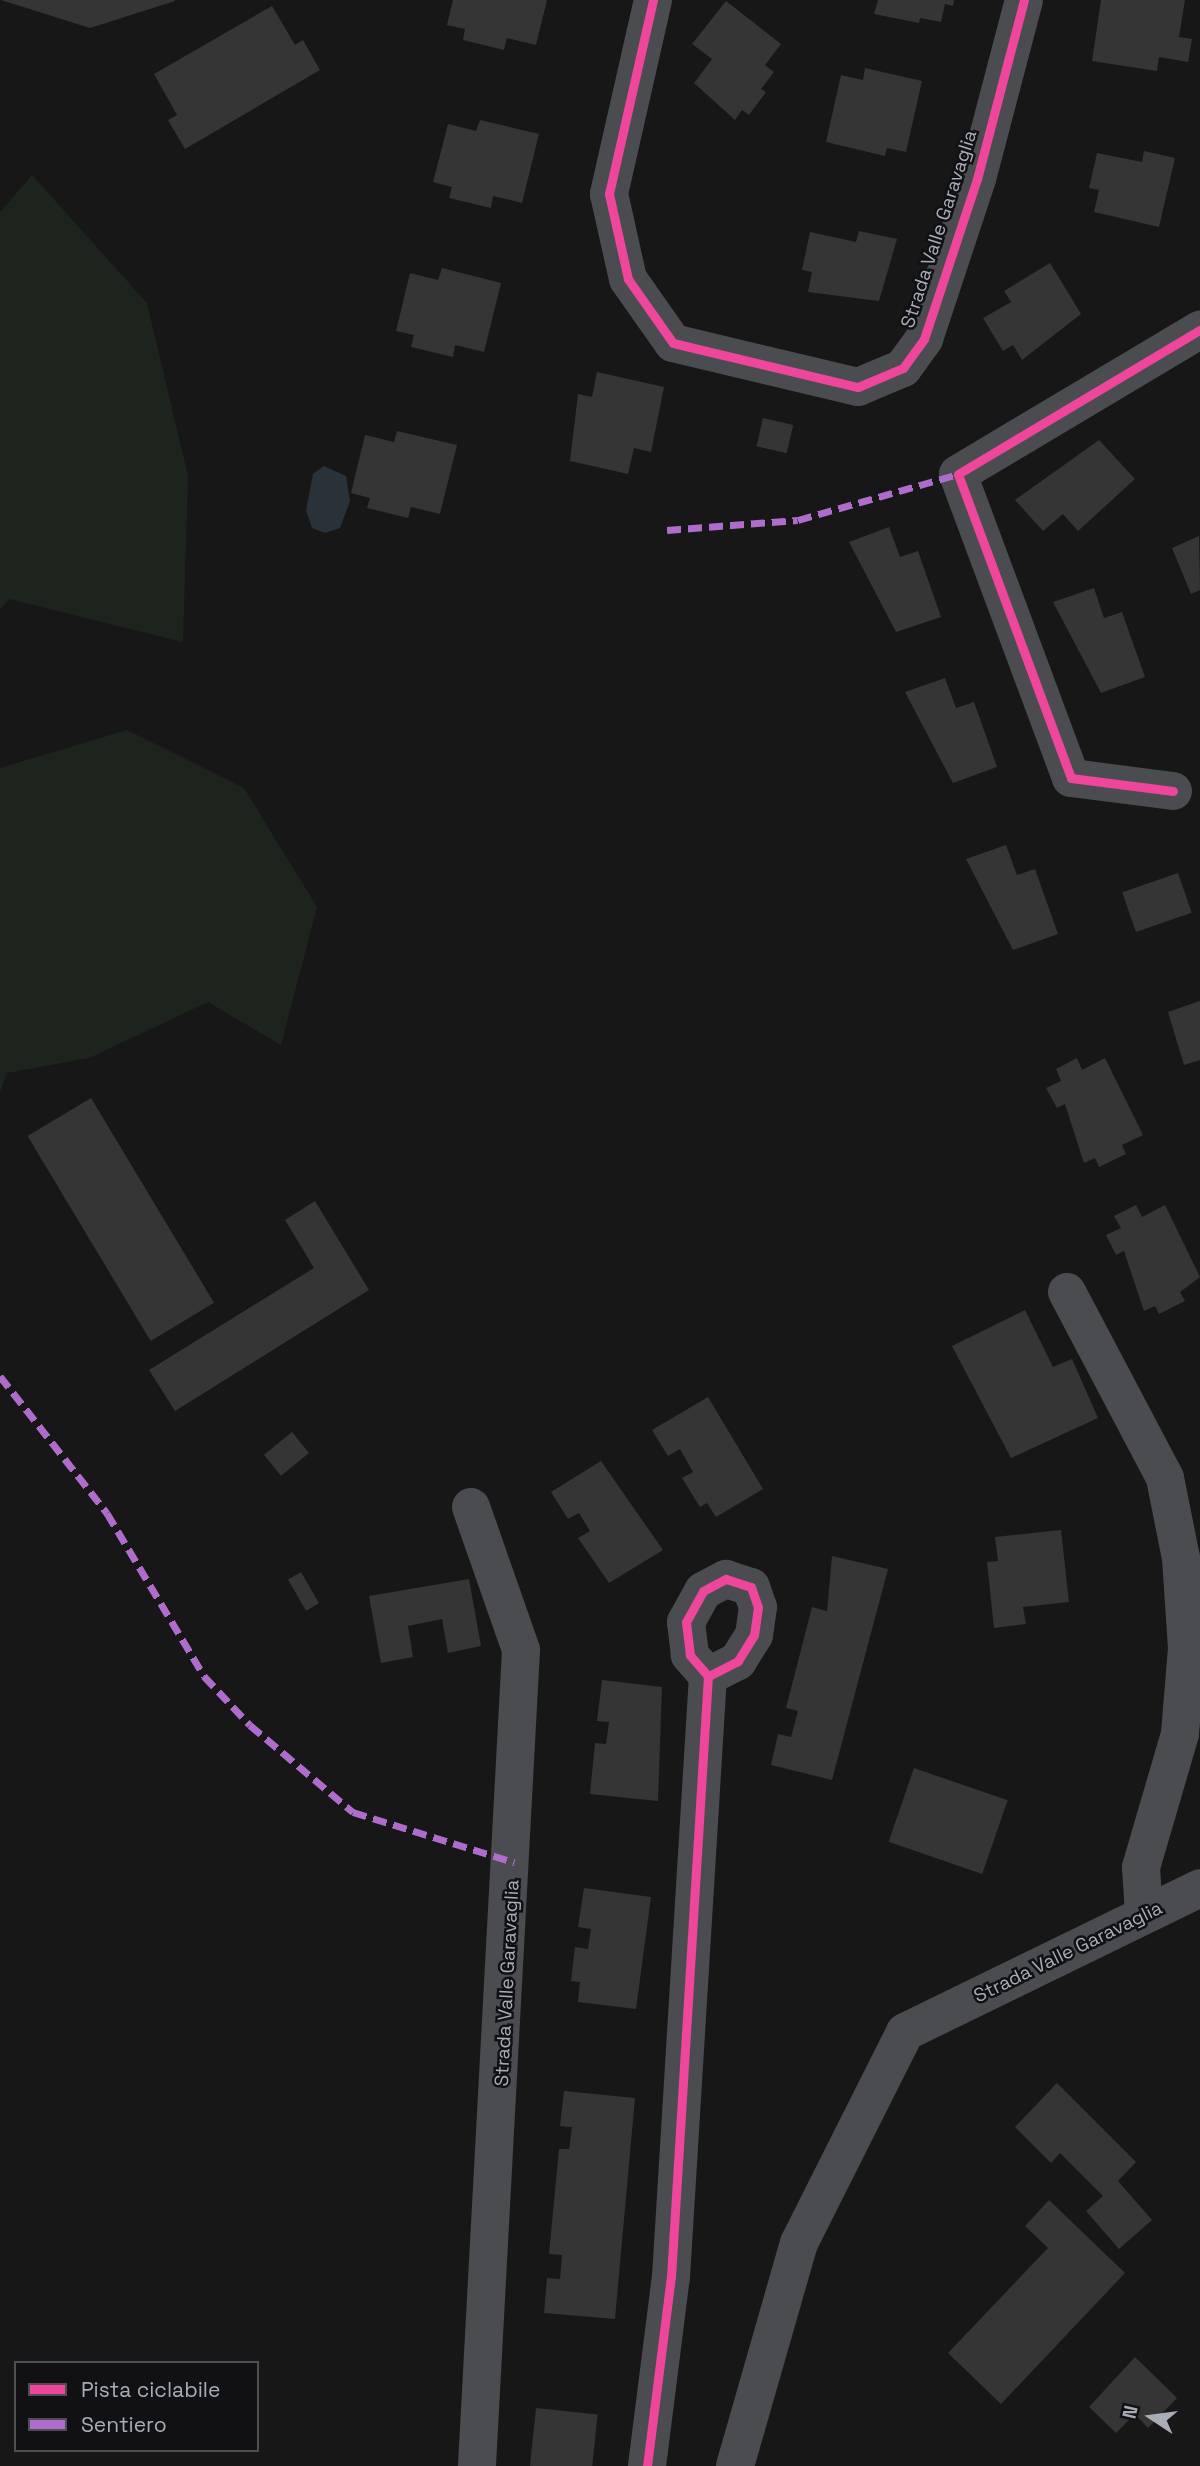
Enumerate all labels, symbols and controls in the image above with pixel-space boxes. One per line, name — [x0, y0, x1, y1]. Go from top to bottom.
street label: Strada Valle Garavaglia — [896, 127, 982, 331]
street label: Strada Valle Garavaglia — [490, 1879, 524, 2087]
street label: Strada Valle Garavaglia — [970, 1896, 1166, 2008]
legend — [14, 2361, 259, 2452]
text: Pista ciclabile — [81, 2376, 220, 2403]
north arrow — [1116, 2382, 1186, 2452]
text: N — [1116, 2403, 1144, 2421]
text: Sentiero — [81, 2411, 167, 2438]

